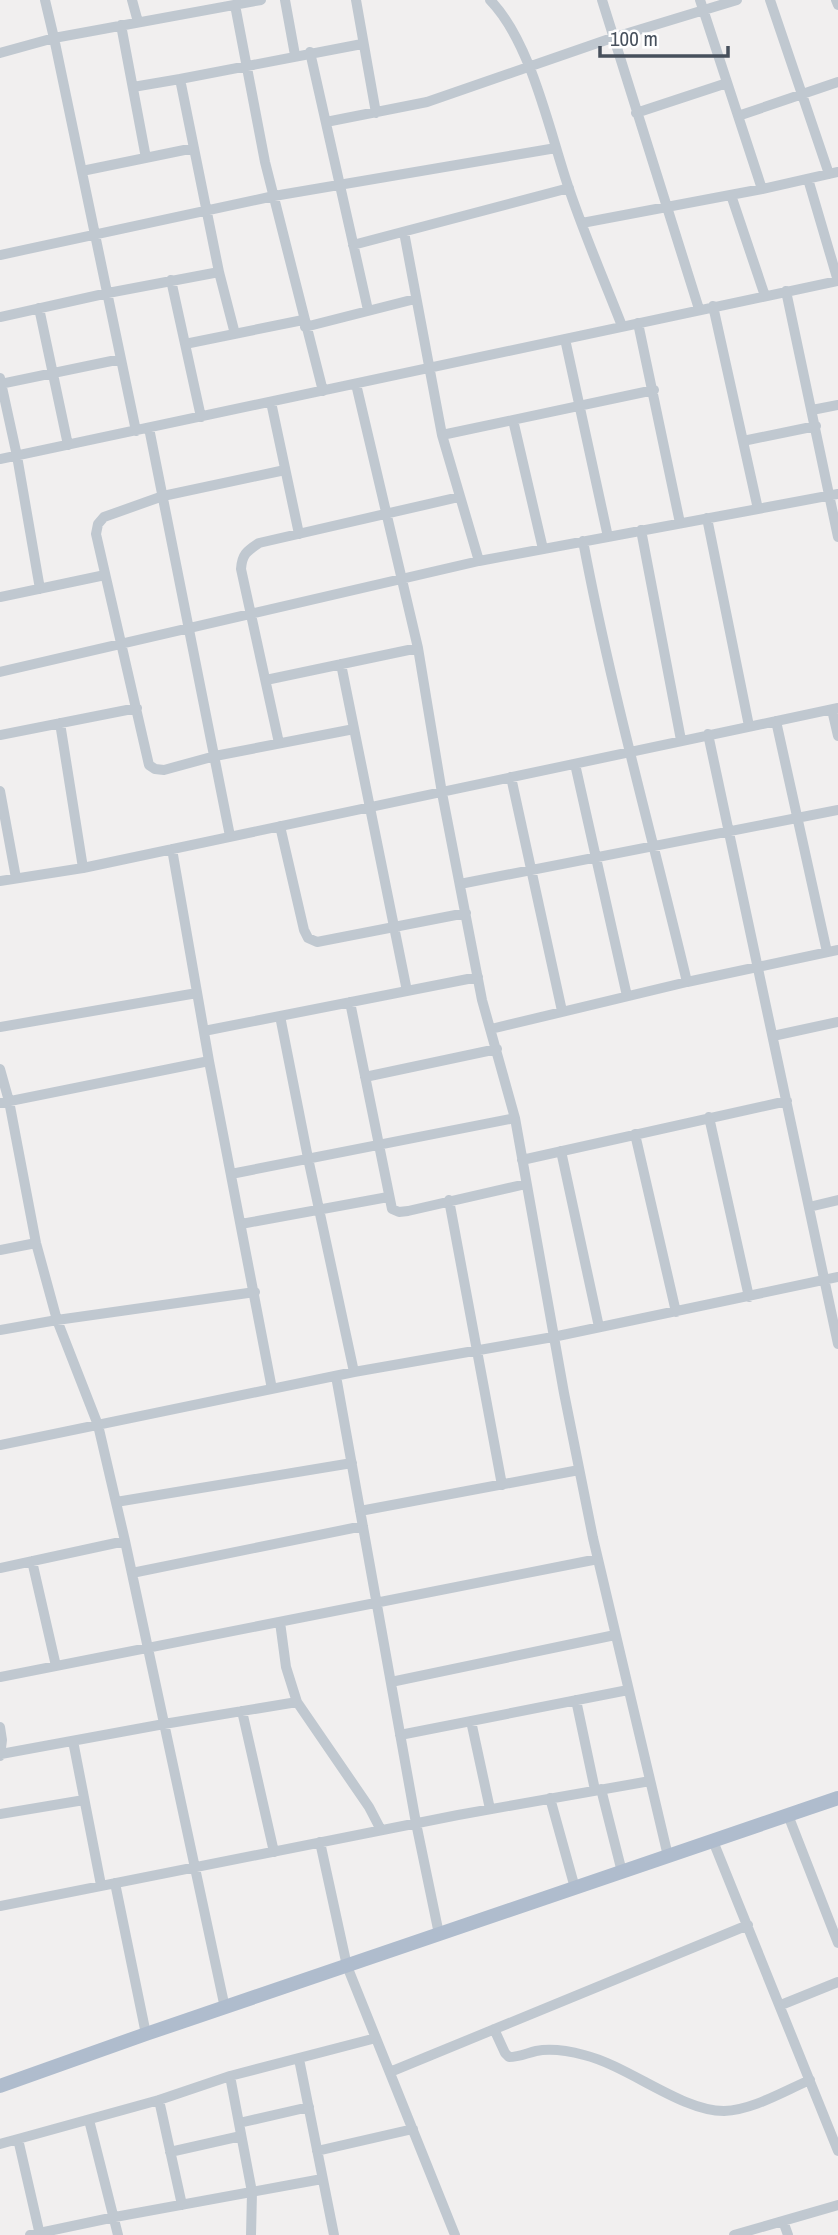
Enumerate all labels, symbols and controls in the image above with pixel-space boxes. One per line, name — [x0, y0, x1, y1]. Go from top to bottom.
scale bar — [600, 14, 728, 58]
text: 100 m — [610, 24, 658, 53]

